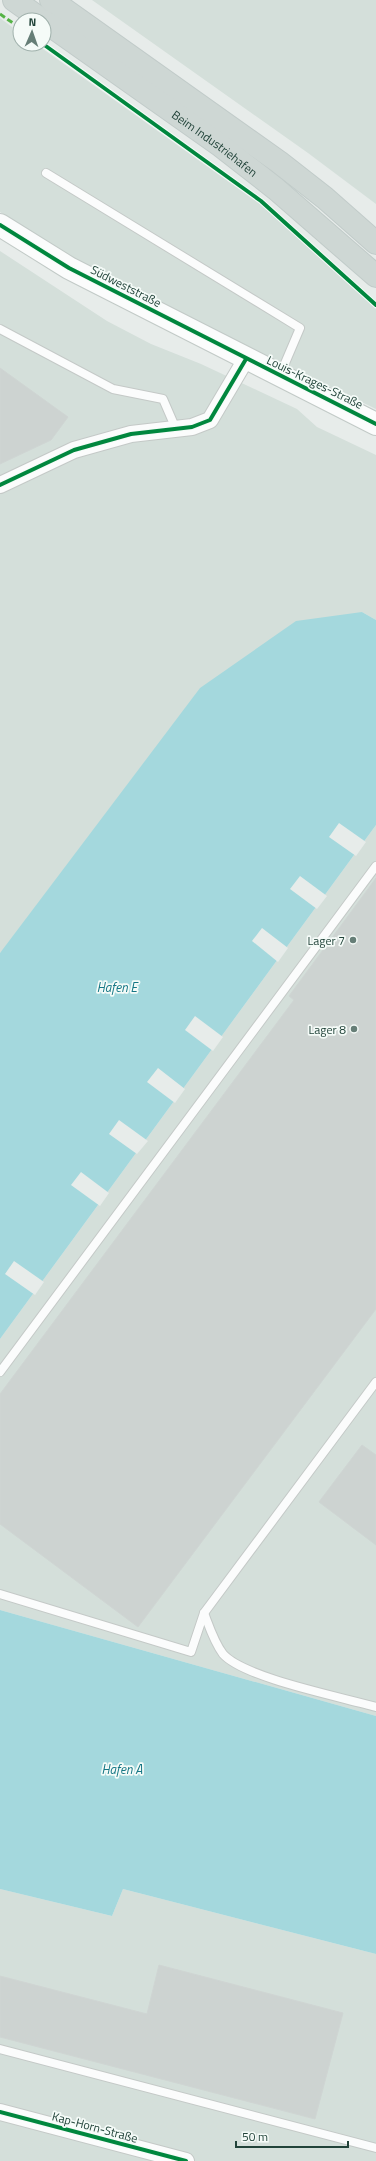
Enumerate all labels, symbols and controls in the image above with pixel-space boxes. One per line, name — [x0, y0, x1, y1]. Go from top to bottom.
north arrow — [12, 12, 52, 52]
text: N — [28, 14, 36, 30]
street label: Beim Industriehafen — [168, 105, 262, 181]
street label: Südweststraße — [87, 260, 165, 312]
street label: Louis-Krages-Straße — [264, 350, 366, 414]
place label: Lager 7 — [307, 931, 345, 950]
marker: Lager 7 — [348, 935, 358, 945]
water label: Hafen E — [97, 977, 140, 997]
place label: Lager 8 — [308, 1020, 346, 1039]
marker: Lager 8 — [349, 1024, 359, 1034]
water label: Hafen A — [102, 1759, 143, 1779]
street label: Kap-Horn-Straße — [50, 2106, 140, 2148]
scale bar — [236, 2123, 348, 2149]
text: 50 m — [242, 2127, 268, 2146]

